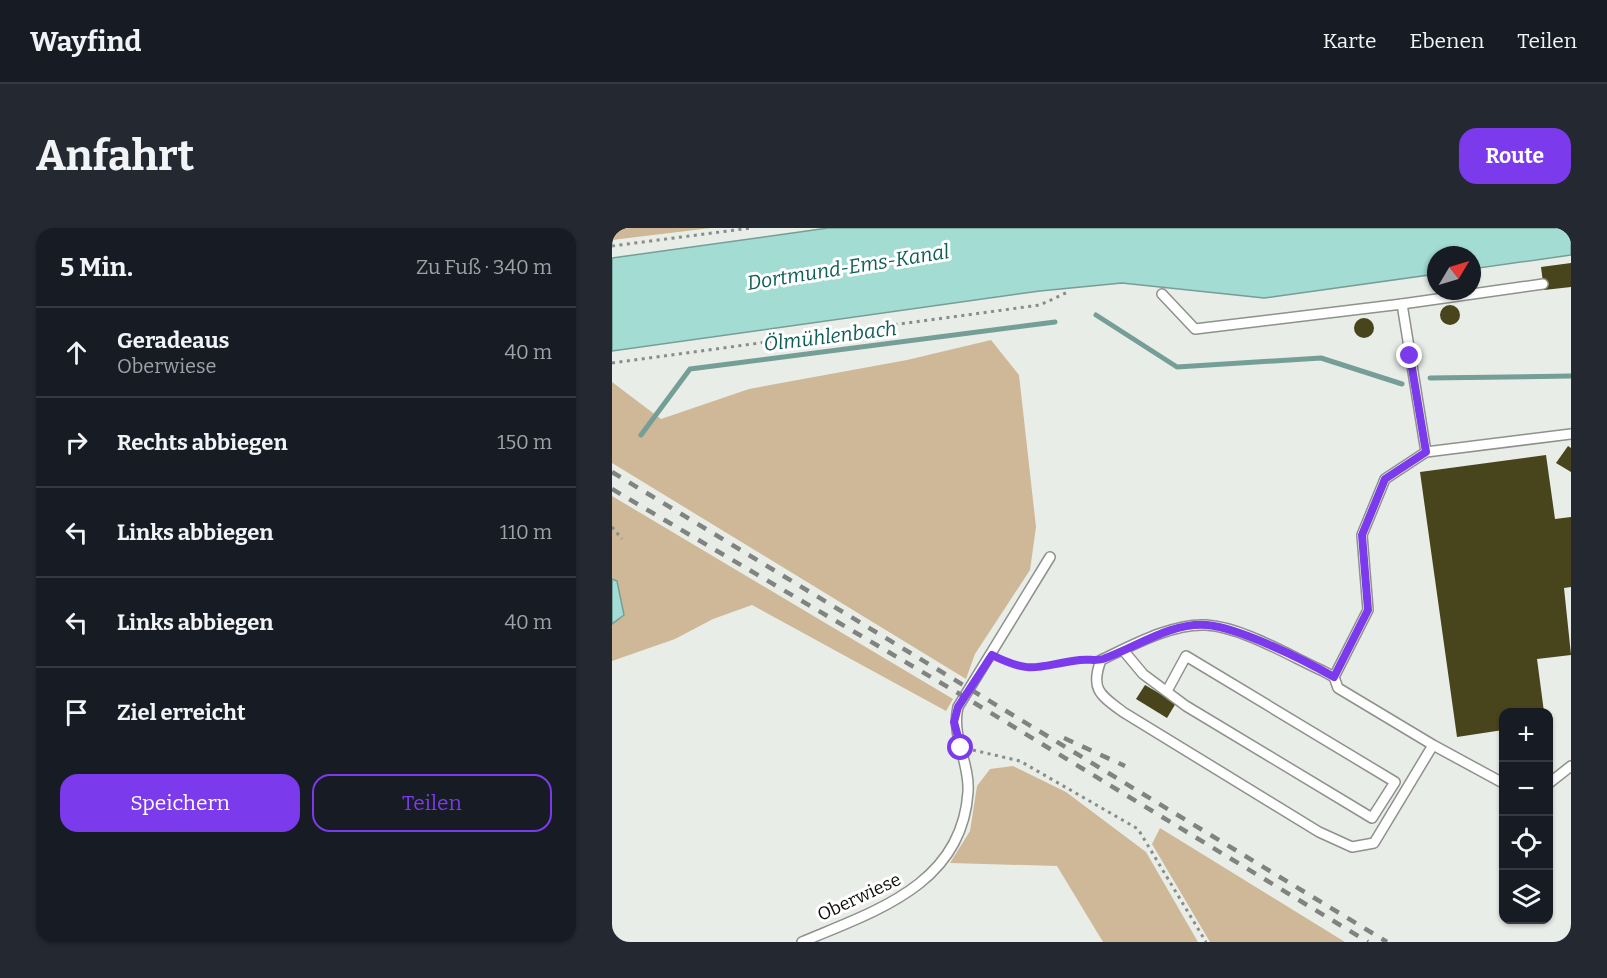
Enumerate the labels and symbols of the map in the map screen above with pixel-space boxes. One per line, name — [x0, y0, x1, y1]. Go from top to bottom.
water label: Dortmund-Ems-Kanal — [745, 239, 951, 295]
north arrow — [1427, 246, 1481, 300]
water label: Ölmühlenbach — [762, 316, 898, 356]
route end — [1396, 342, 1422, 368]
route start — [947, 734, 973, 760]
street label: Oberwiese — [814, 868, 904, 926]

